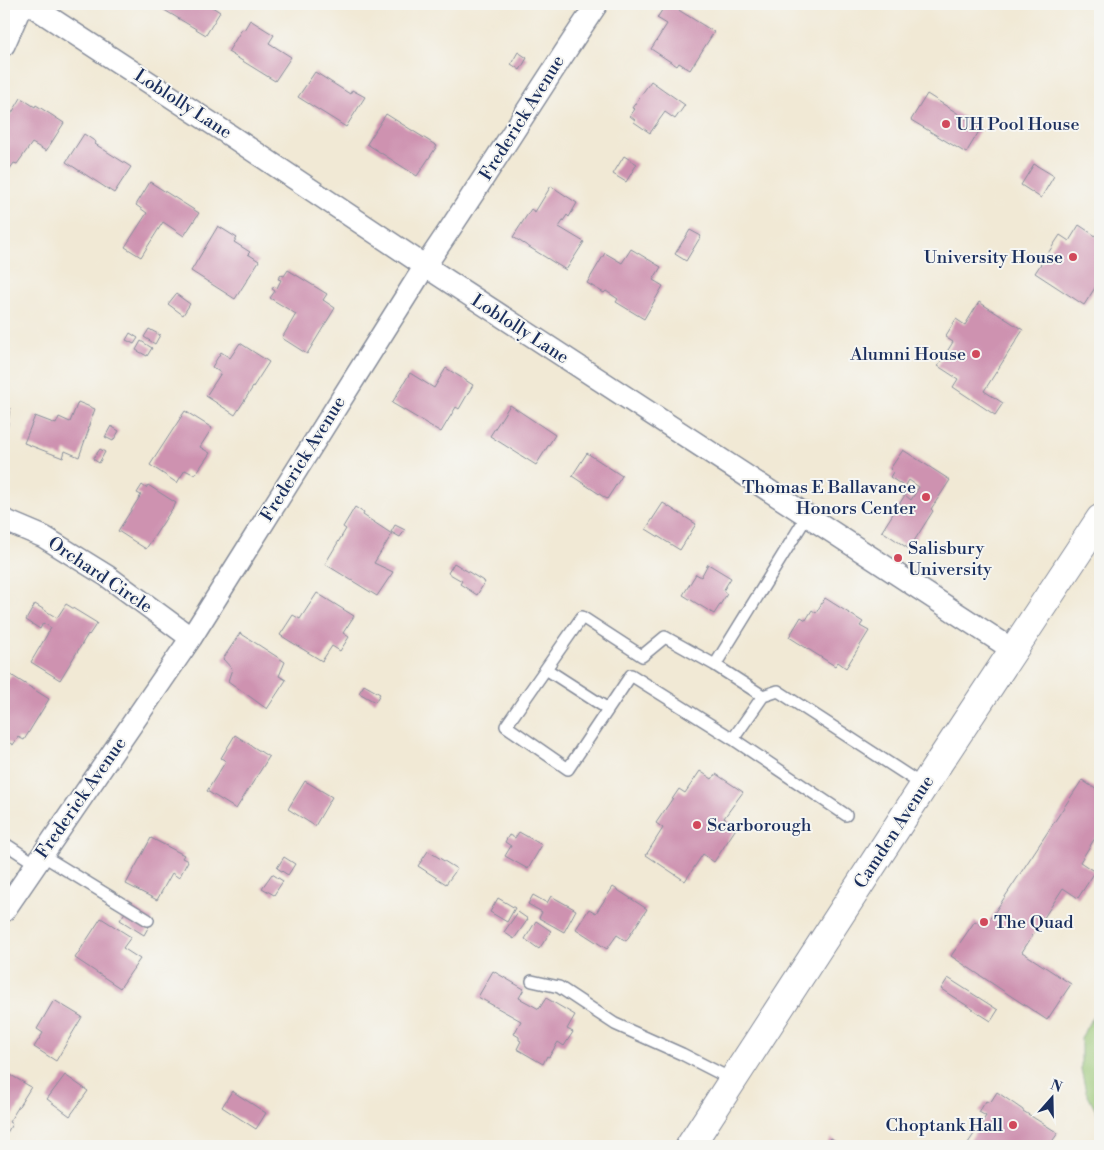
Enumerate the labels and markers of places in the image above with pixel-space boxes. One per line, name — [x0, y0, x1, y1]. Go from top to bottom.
place label: UH Pool House — [956, 113, 1080, 136]
marker: UH Pool House — [940, 118, 952, 130]
place label: University House — [924, 246, 1063, 269]
marker: University House — [1067, 251, 1079, 263]
place label: Alumni House — [849, 343, 966, 366]
marker: Alumni House — [970, 348, 982, 360]
place label: Thomas E Ballavance Honors Center — [742, 476, 916, 520]
marker: Thomas E Ballavance Honors Center — [920, 491, 932, 503]
place label: Salisbury University — [908, 537, 992, 581]
marker: Salisbury University — [892, 552, 904, 564]
place label: Scarborough — [707, 814, 812, 837]
marker: Scarborough — [691, 819, 703, 831]
place label: The Quad — [994, 911, 1074, 934]
marker: The Quad — [978, 916, 990, 928]
place label: Choptank Hall — [886, 1114, 1004, 1137]
marker: Choptank Hall — [1007, 1119, 1019, 1131]

